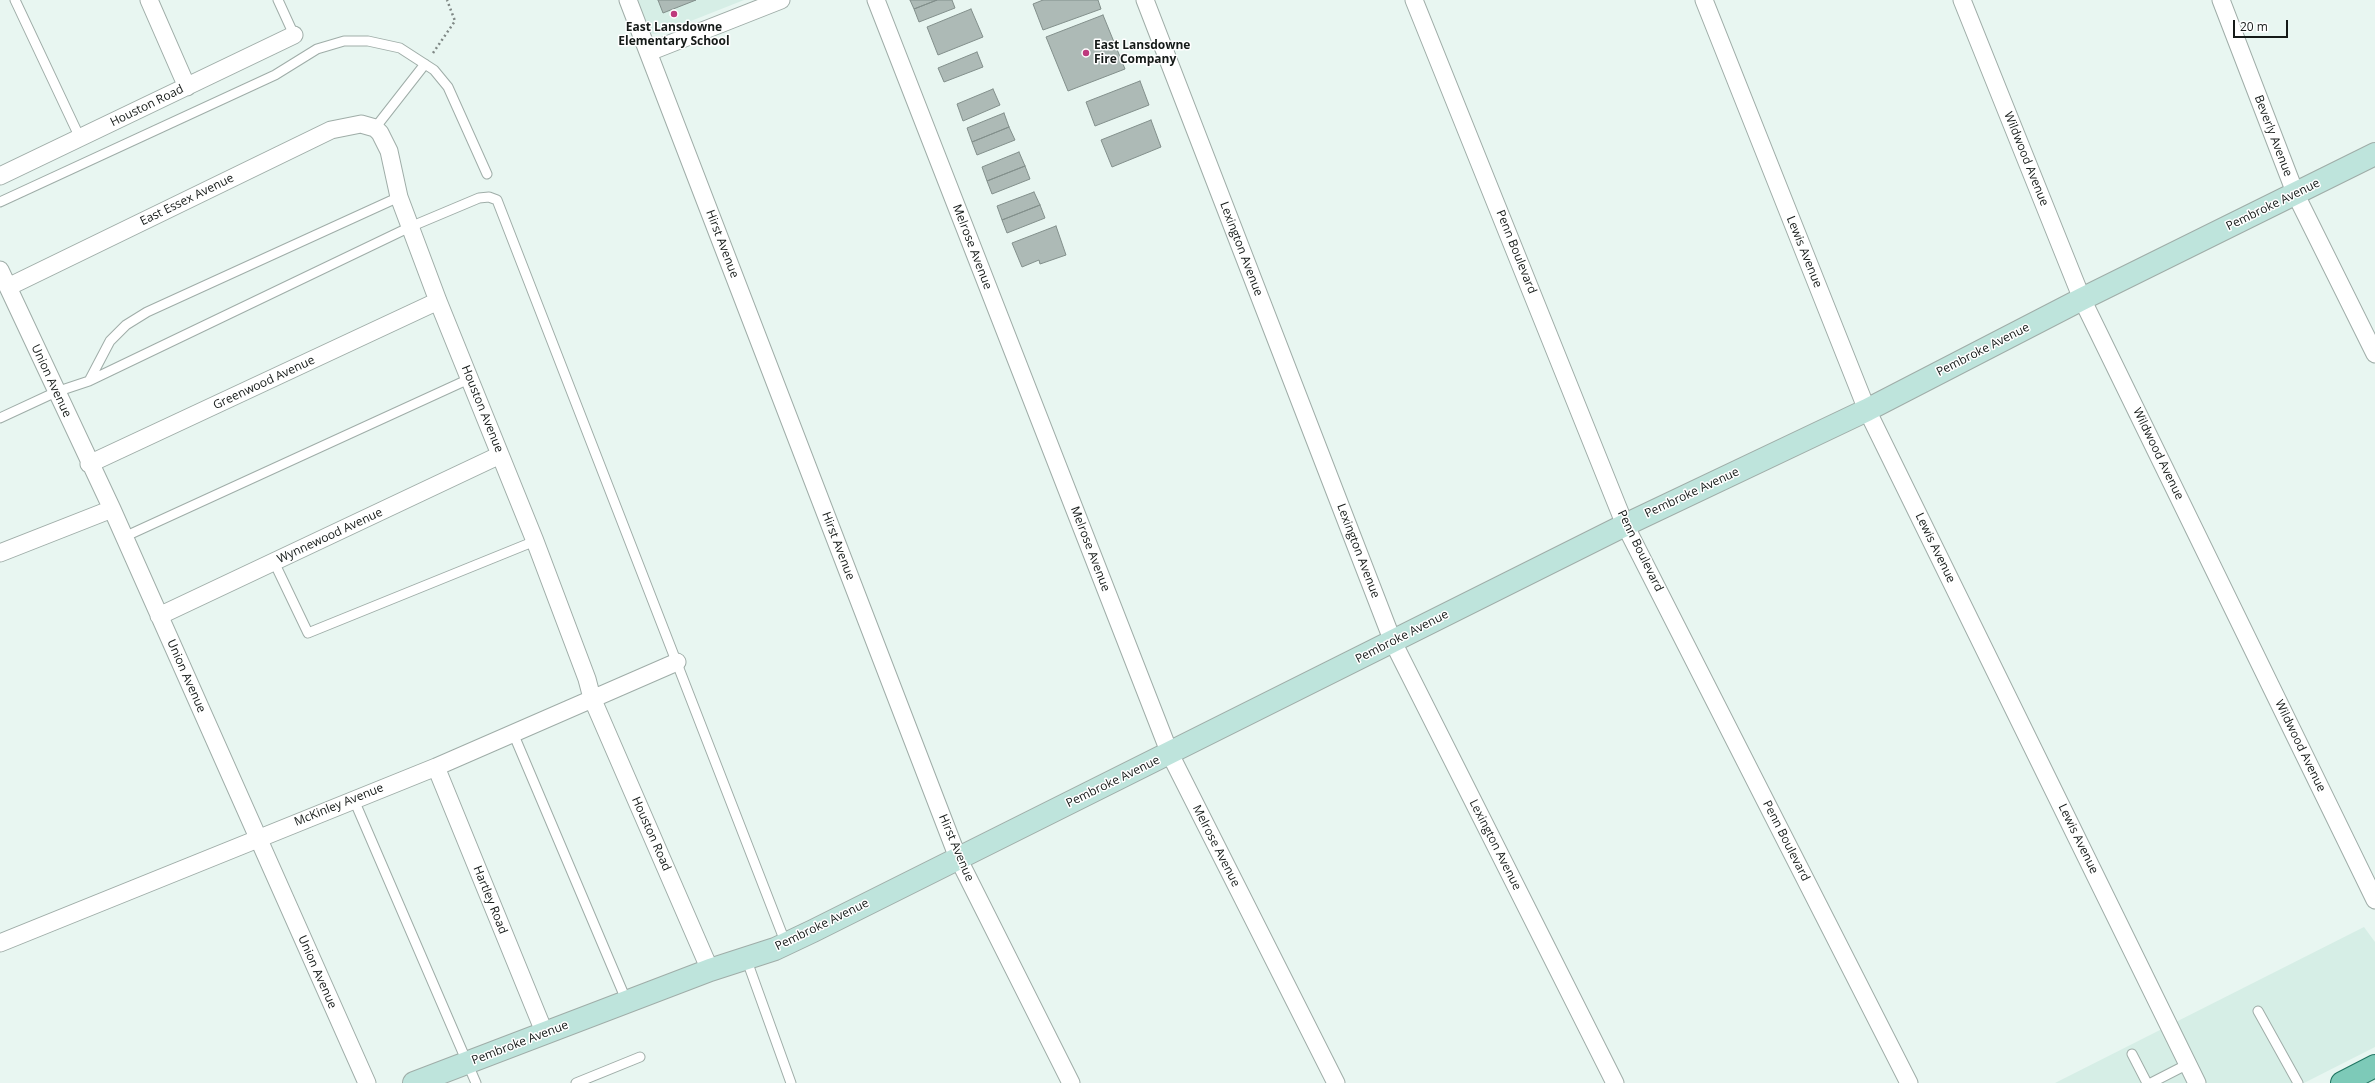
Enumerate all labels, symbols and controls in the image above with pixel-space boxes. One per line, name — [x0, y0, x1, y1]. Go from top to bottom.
marker: East Lansdowne Elementary School — [669, 9, 679, 19]
scale bar — [2235, 12, 2290, 38]
text: 20 m — [2240, 18, 2268, 35]
place label: East Lansdowne Elementary School — [618, 21, 730, 49]
place label: East Lansdowne Fire Company — [1094, 39, 1190, 67]
marker: East Lansdowne Fire Company — [1081, 48, 1091, 58]
street label: Houston Road — [108, 82, 186, 130]
street label: Beverly Avenue — [2251, 93, 2295, 179]
street label: Wildwood Avenue — [2001, 110, 2051, 208]
street label: East Essex Avenue — [138, 171, 236, 229]
street label: Pembroke Avenue — [2224, 176, 2322, 234]
street label: Lexington Avenue — [1216, 200, 1266, 298]
street label: Melrose Avenue — [949, 202, 995, 292]
street label: Hirst Avenue — [702, 208, 742, 280]
street label: Penn Boulevard — [1493, 208, 1539, 296]
street label: Lewis Avenue — [1783, 214, 1825, 290]
street label: Pembroke Avenue — [1934, 320, 2032, 380]
street label: Union Avenue — [28, 342, 74, 420]
street label: Greenwood Avenue — [211, 353, 317, 413]
street label: Houston Avenue — [458, 363, 506, 455]
street label: Wildwood Avenue — [2130, 406, 2186, 502]
street label: Pembroke Avenue — [1643, 465, 1741, 521]
street label: Lexington Avenue — [1333, 502, 1383, 600]
street label: Melrose Avenue — [1067, 504, 1113, 594]
street label: Wynnewood Avenue — [275, 505, 385, 567]
street label: Penn Boulevard — [1614, 508, 1666, 594]
street label: Hirst Avenue — [818, 510, 858, 582]
street label: Lewis Avenue — [1912, 511, 1958, 585]
street label: Pembroke Avenue — [1353, 607, 1451, 667]
street label: Union Avenue — [163, 637, 209, 715]
street label: Wildwood Avenue — [2272, 698, 2328, 794]
street label: Pembroke Avenue — [1064, 753, 1162, 811]
street label: McKinley Avenue — [292, 781, 386, 829]
street label: Houston Road — [628, 795, 674, 873]
street label: Lexington Avenue — [1466, 797, 1524, 893]
street label: Penn Boulevard — [1759, 798, 1813, 884]
street label: Lewis Avenue — [2055, 802, 2101, 876]
street label: Melrose Avenue — [1189, 803, 1243, 889]
street label: Hirst Avenue — [935, 812, 977, 884]
street label: Hartley Road — [470, 864, 510, 936]
street label: Pembroke Avenue — [773, 896, 871, 954]
street label: Union Avenue — [294, 933, 340, 1011]
street label: Pembroke Avenue — [470, 1018, 570, 1068]

